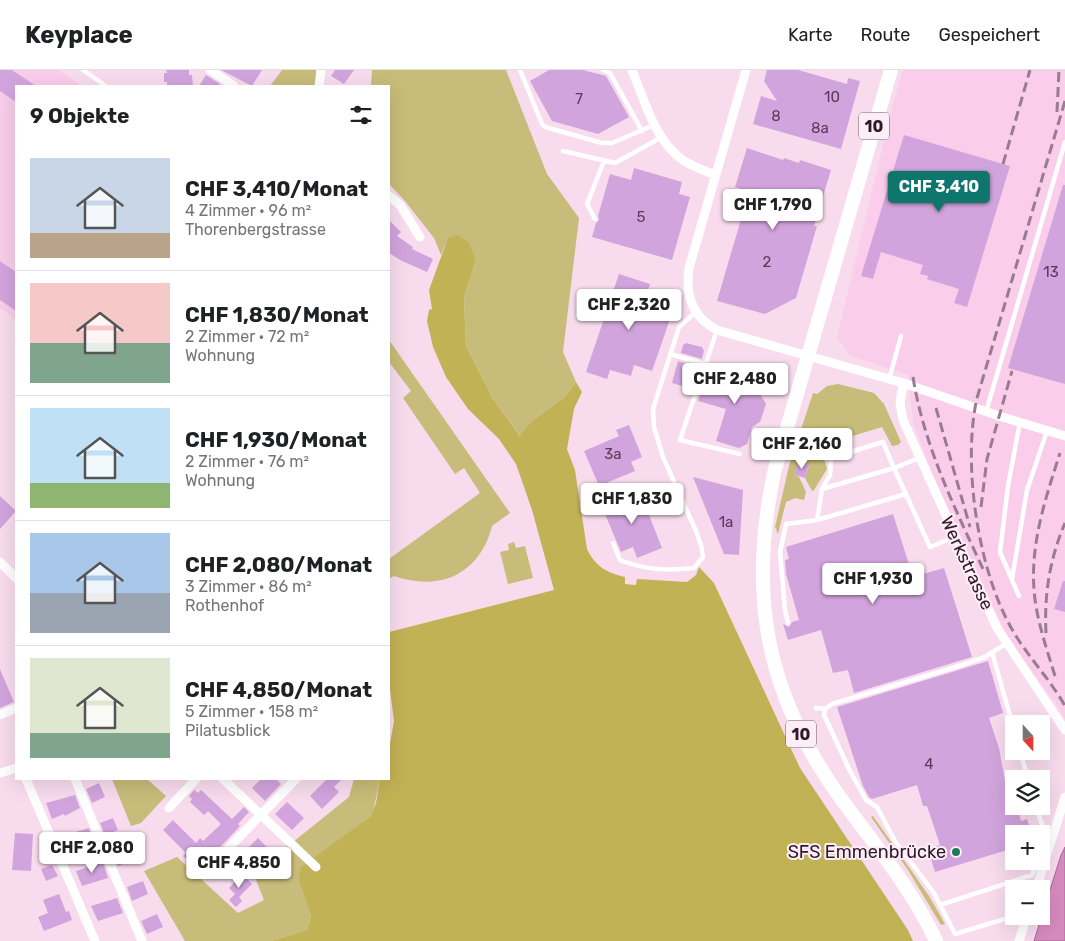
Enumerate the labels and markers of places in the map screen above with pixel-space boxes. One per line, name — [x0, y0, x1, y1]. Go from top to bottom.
pin: CHF 3,410 — [882, 170, 996, 213]
pin: CHF 1,790 — [716, 189, 830, 231]
pin: CHF 2,320 — [572, 288, 686, 331]
pin: CHF 2,480 — [678, 362, 792, 405]
pin: CHF 2,160 — [745, 428, 859, 470]
pin: CHF 1,830 — [575, 482, 689, 525]
pin: CHF 1,930 — [816, 562, 930, 605]
pin: CHF 2,080 — [35, 832, 149, 874]
place label: SFS Emmenbrücke — [788, 841, 946, 863]
pin: CHF 4,850 — [182, 846, 296, 889]
marker: SFS Emmenbrücke — [950, 846, 962, 858]

